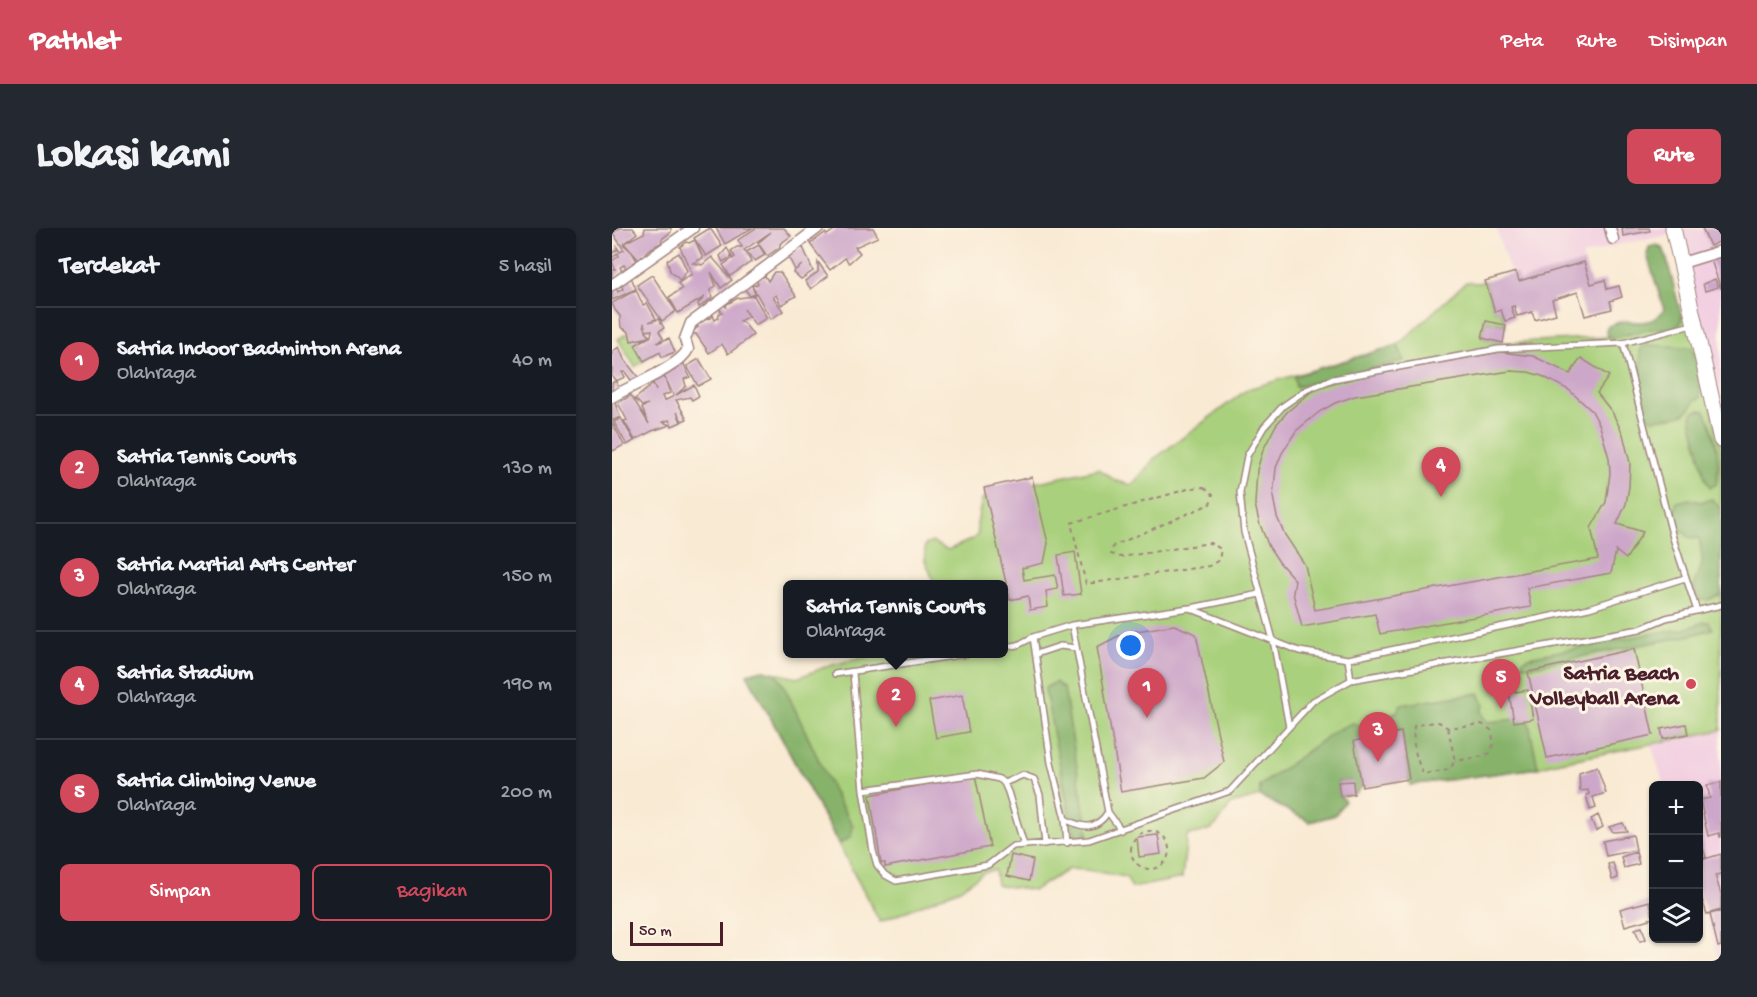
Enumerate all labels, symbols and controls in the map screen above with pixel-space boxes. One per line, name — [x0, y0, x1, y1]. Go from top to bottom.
text: Pathlet — [30, 26, 120, 59]
text: Peta — [1501, 30, 1543, 55]
text: Rute — [1576, 30, 1617, 55]
text: Disimpan — [1650, 30, 1727, 55]
button: Rute — [1627, 129, 1721, 184]
text: Lokasi kami — [36, 132, 231, 181]
text: Terdekat — [60, 252, 158, 283]
text: 5 hasil — [499, 256, 552, 279]
text: Satria Indoor Badminton Arena — [117, 337, 401, 363]
text: 1 — [75, 350, 84, 373]
text: 40 m — [512, 350, 552, 373]
text: Olahraga — [117, 363, 196, 386]
text: Satria Tennis Courts — [117, 445, 296, 471]
pin: 4 — [1422, 448, 1460, 497]
text: 2 — [75, 458, 84, 481]
text: 130 m — [503, 458, 552, 481]
text: Olahraga — [117, 471, 196, 494]
text: Satria Martial Arts Center — [117, 553, 355, 579]
text: 3 — [74, 566, 85, 589]
text: 150 m — [503, 566, 552, 589]
text: Olahraga — [117, 579, 196, 602]
popup — [783, 580, 1008, 658]
text: Satria Tennis Courts — [806, 595, 985, 621]
text: Olahraga — [806, 621, 885, 644]
your location — [1116, 631, 1145, 660]
pin: 5 — [1482, 660, 1520, 709]
text: Satria Stadium — [117, 661, 253, 687]
place label: Satria Beach Volleyball Arena — [1529, 662, 1681, 713]
pin: 1 — [1128, 668, 1166, 718]
text: 4 — [75, 674, 84, 697]
text: 190 m — [504, 674, 552, 697]
marker: Satria Beach Volleyball Arena — [1684, 677, 1698, 691]
pin: 2 — [876, 678, 916, 727]
text: Olahraga — [117, 687, 196, 710]
pin: 3 — [1358, 712, 1398, 762]
text: Satria Climbing Venue — [117, 769, 316, 795]
map controls — [1649, 781, 1703, 943]
button: + — [1649, 781, 1703, 835]
text: 5 — [74, 782, 85, 805]
text: 200 m — [501, 782, 552, 805]
text: Olahraga — [117, 795, 196, 818]
button: − — [1649, 835, 1703, 889]
button: Simpan — [60, 864, 300, 921]
button: Bagikan — [312, 864, 552, 921]
button: layers — [1649, 889, 1703, 943]
scale bar — [630, 919, 723, 946]
text: 50 m — [639, 923, 672, 942]

